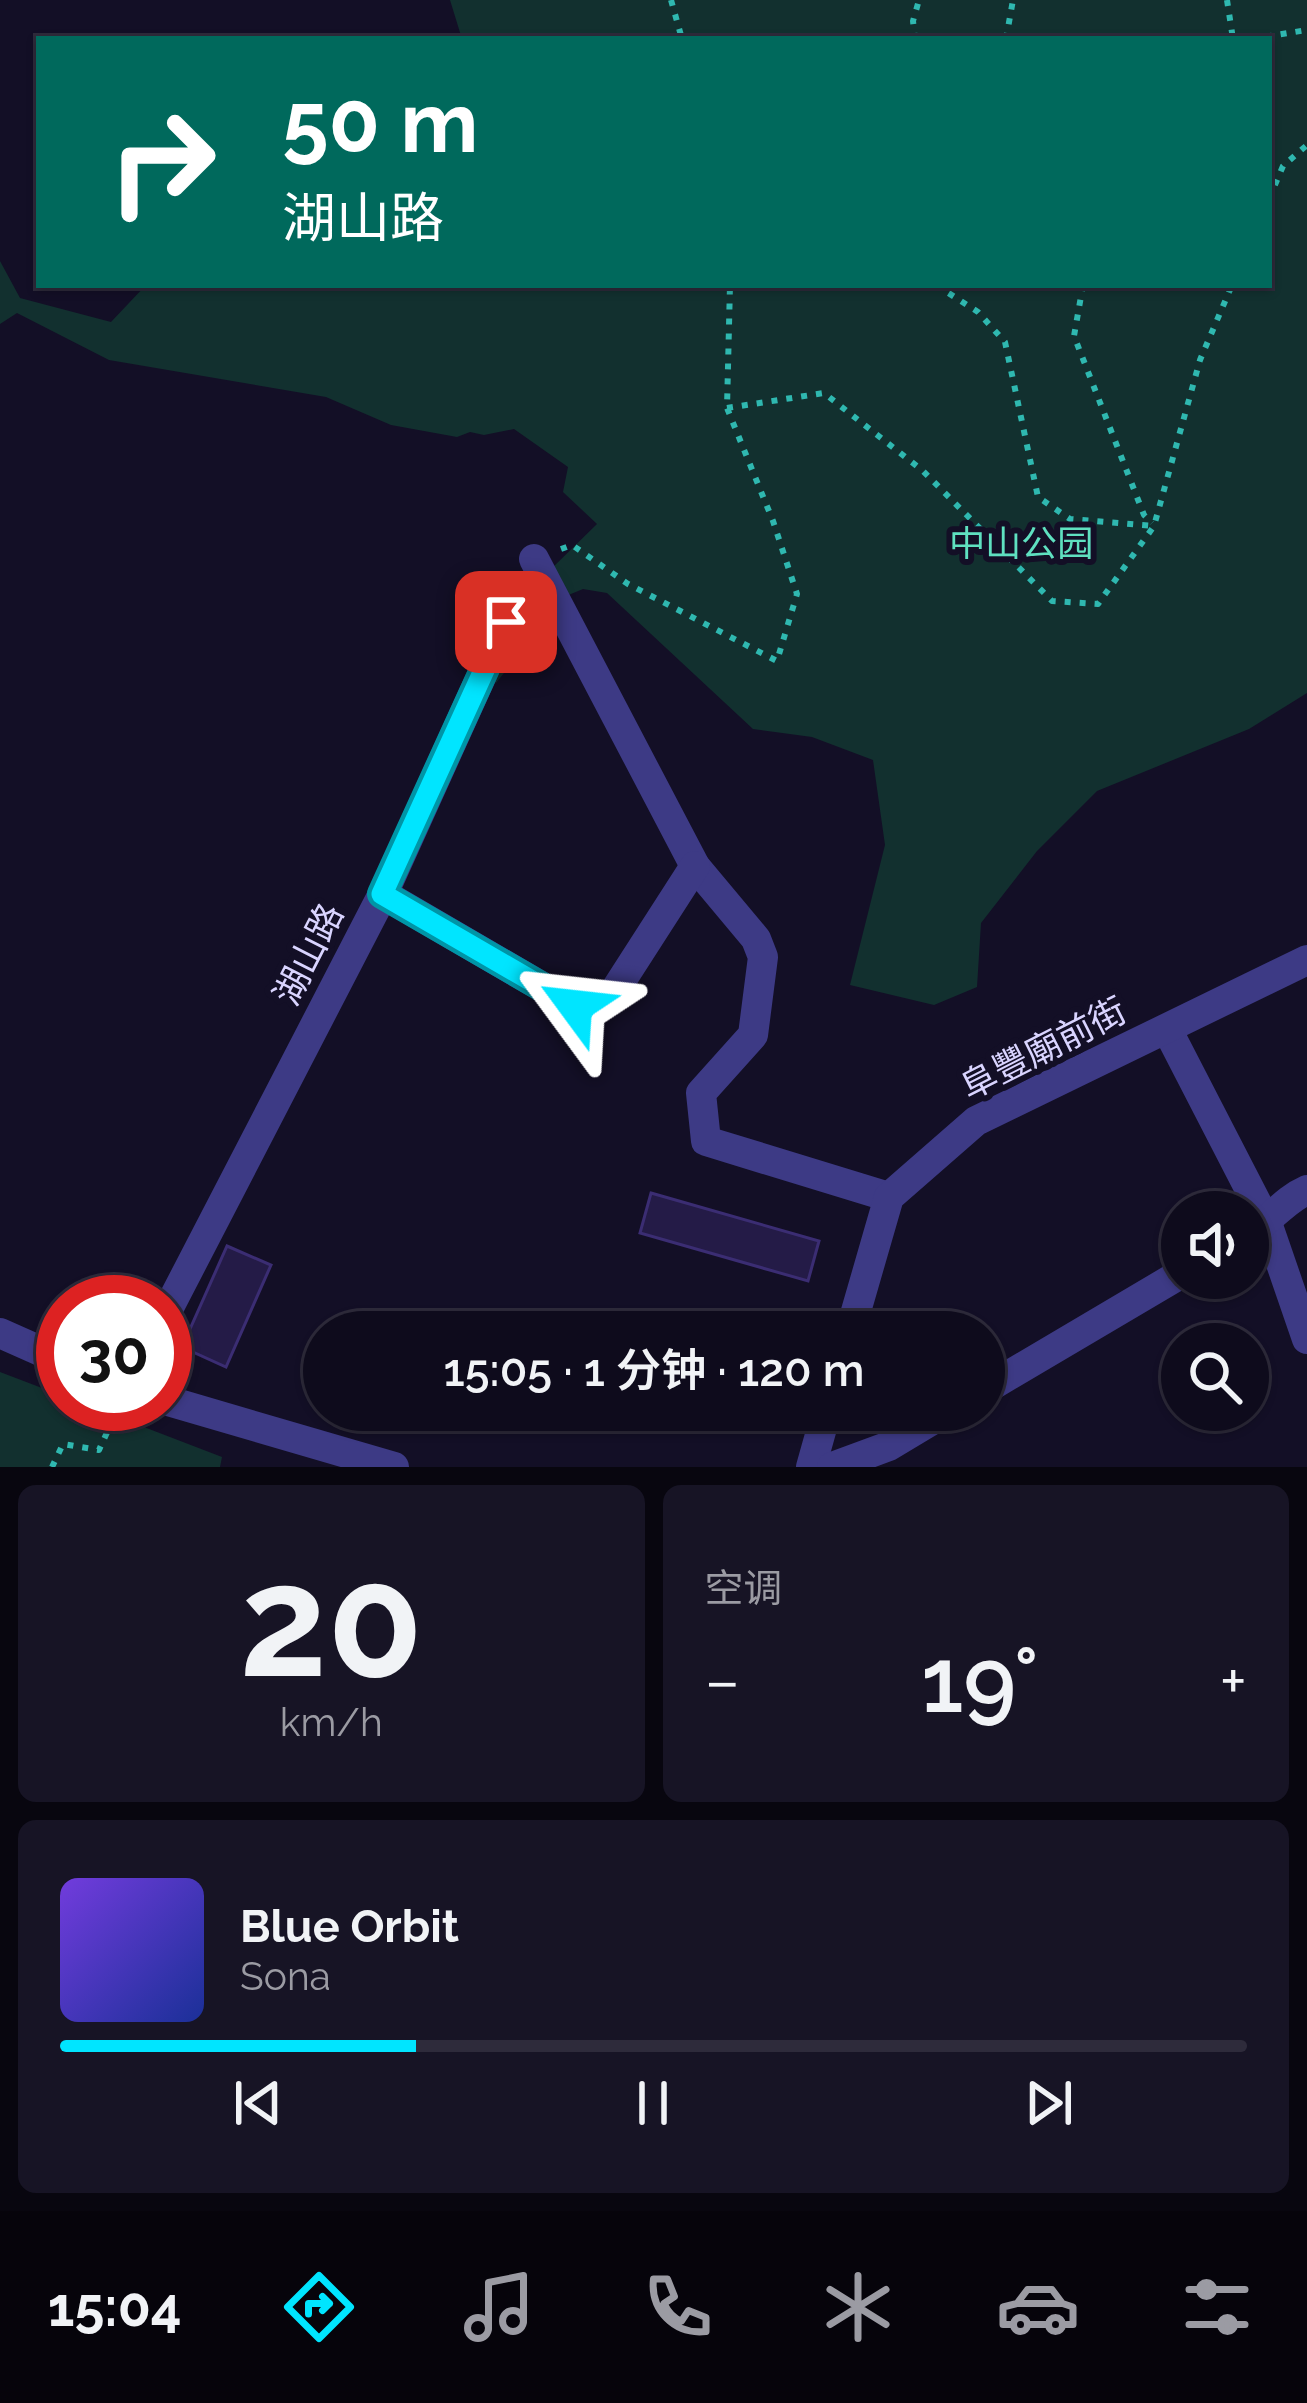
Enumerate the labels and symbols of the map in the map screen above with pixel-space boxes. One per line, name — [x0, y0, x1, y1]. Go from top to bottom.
park label: 中山公园 — [949, 522, 1093, 564]
pin — [455, 571, 557, 673]
street label: 湖山路 — [265, 896, 351, 1012]
position arrow — [512, 943, 638, 1069]
street label: 阜豐廟前街 — [953, 988, 1133, 1108]
speed limit sign: 30 — [36, 1275, 192, 1431]

